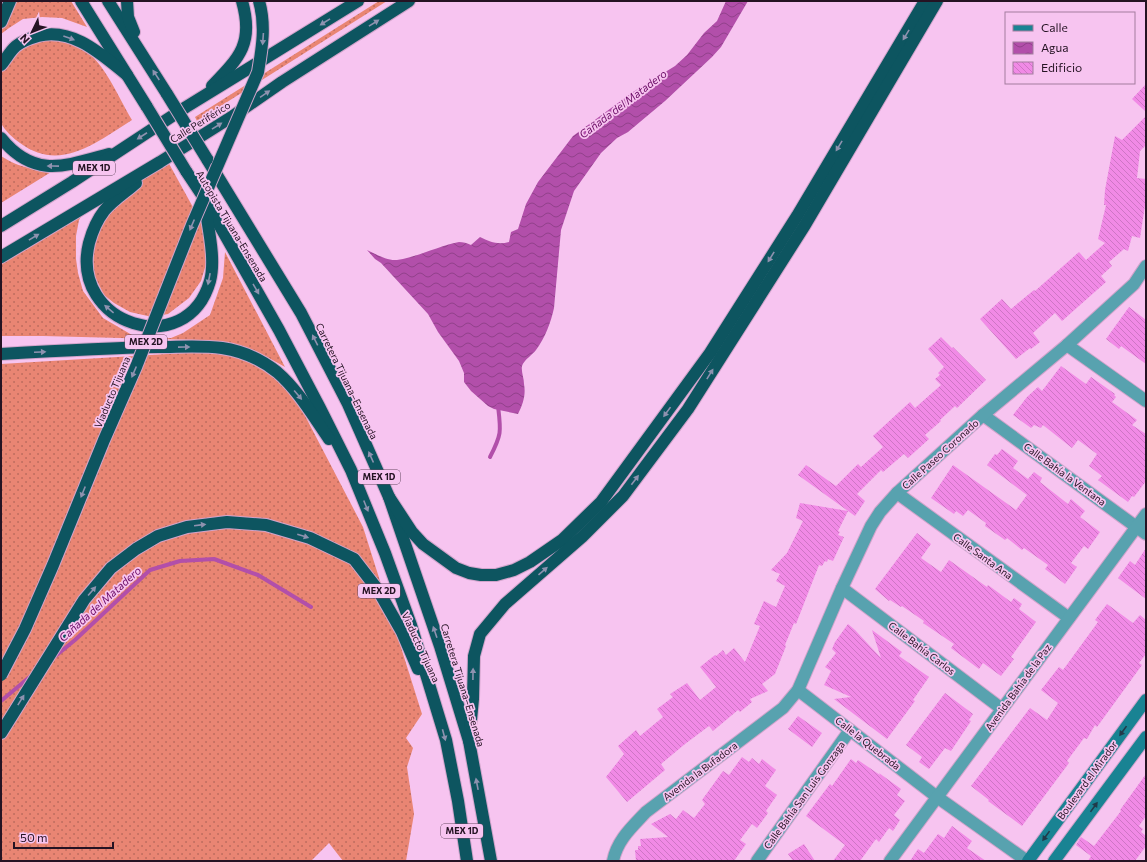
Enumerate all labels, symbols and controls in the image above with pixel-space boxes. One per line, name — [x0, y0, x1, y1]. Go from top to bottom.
north arrow — [12, 12, 52, 52]
legend — [1005, 12, 1135, 84]
one-way arrow — [319, 18, 330, 25]
one-way arrow — [369, 19, 379, 27]
text: Calle — [1041, 20, 1068, 34]
one-way arrow — [902, 29, 909, 41]
text: N — [17, 32, 32, 47]
one-way arrow — [259, 33, 266, 45]
one-way arrow — [64, 35, 76, 41]
text: Agua — [1041, 40, 1069, 54]
text: Edificio — [1041, 60, 1082, 74]
water label: Cañada del Matadero — [576, 66, 669, 141]
one-way arrow — [152, 70, 160, 80]
one-way arrow — [260, 90, 270, 98]
street label: Calle Periférico — [168, 99, 232, 145]
one-way arrow — [212, 122, 222, 130]
one-way arrow — [137, 132, 147, 140]
one-way arrow — [835, 140, 842, 152]
road number: MEX 1D — [73, 161, 115, 175]
one-way arrow — [46, 163, 59, 169]
street label: Autopista Tijuana-Ensenada — [194, 168, 270, 284]
one-way arrow — [188, 220, 194, 232]
one-way arrow — [28, 234, 40, 241]
one-way arrow — [767, 252, 775, 262]
one-way arrow — [206, 272, 212, 285]
one-way arrow — [252, 283, 259, 295]
one-way arrow — [103, 304, 114, 313]
street label: Carretera Tijuana–Ensenada — [314, 321, 380, 441]
one-way arrow — [311, 334, 318, 346]
road number: MEX 2D — [125, 335, 167, 349]
one-way arrow — [178, 344, 191, 350]
one-way arrow — [34, 349, 46, 356]
street label: Viaducto Tijuana — [92, 355, 132, 429]
one-way arrow — [131, 367, 137, 378]
one-way arrow — [707, 368, 714, 380]
one-way arrow — [293, 390, 302, 401]
one-way arrow — [663, 406, 671, 417]
street label: Calle Paseo Coronado — [899, 416, 981, 492]
street label: Calle Bahía la Ventana — [1022, 440, 1108, 508]
one-way arrow — [368, 451, 374, 463]
road number: MEX 1D — [358, 470, 400, 484]
one-way arrow — [631, 475, 640, 486]
one-way arrow — [80, 486, 86, 497]
one-way arrow — [363, 500, 369, 512]
one-way arrow — [194, 522, 206, 528]
street label: Calle Santa Ana — [951, 530, 1015, 582]
one-way arrow — [298, 533, 310, 539]
water label: Cañada del Matadero — [56, 563, 144, 644]
one-way arrow — [538, 567, 547, 576]
road number: MEX 2D — [358, 584, 400, 598]
one-way arrow — [87, 585, 96, 596]
street label: Viaducto Tijuana — [399, 610, 443, 684]
street label: Calle Bahía Carlos — [886, 619, 958, 677]
street label: Carretera Tijuana–Ensenada — [439, 622, 487, 748]
one-way arrow — [431, 625, 437, 637]
street label: Avenida Bahía de la Paz — [983, 641, 1053, 733]
one-way arrow — [470, 667, 476, 680]
one-way arrow — [18, 694, 25, 706]
street label: Calle la Quebrada — [833, 714, 903, 772]
one-way arrow — [1119, 726, 1127, 736]
one-way arrow — [441, 729, 447, 741]
street label: Boulevard el Mirador — [1054, 738, 1120, 822]
street label: Avenida la Bufadora — [661, 739, 739, 803]
street label: Calle Bahía San Luis Gonzaga — [761, 739, 847, 851]
one-way arrow — [474, 777, 480, 790]
one-way arrow — [1090, 802, 1098, 812]
scale bar — [14, 824, 113, 850]
road number: MEX 1D — [441, 824, 483, 838]
text: 50 m — [20, 830, 48, 844]
one-way arrow — [1043, 831, 1051, 841]

